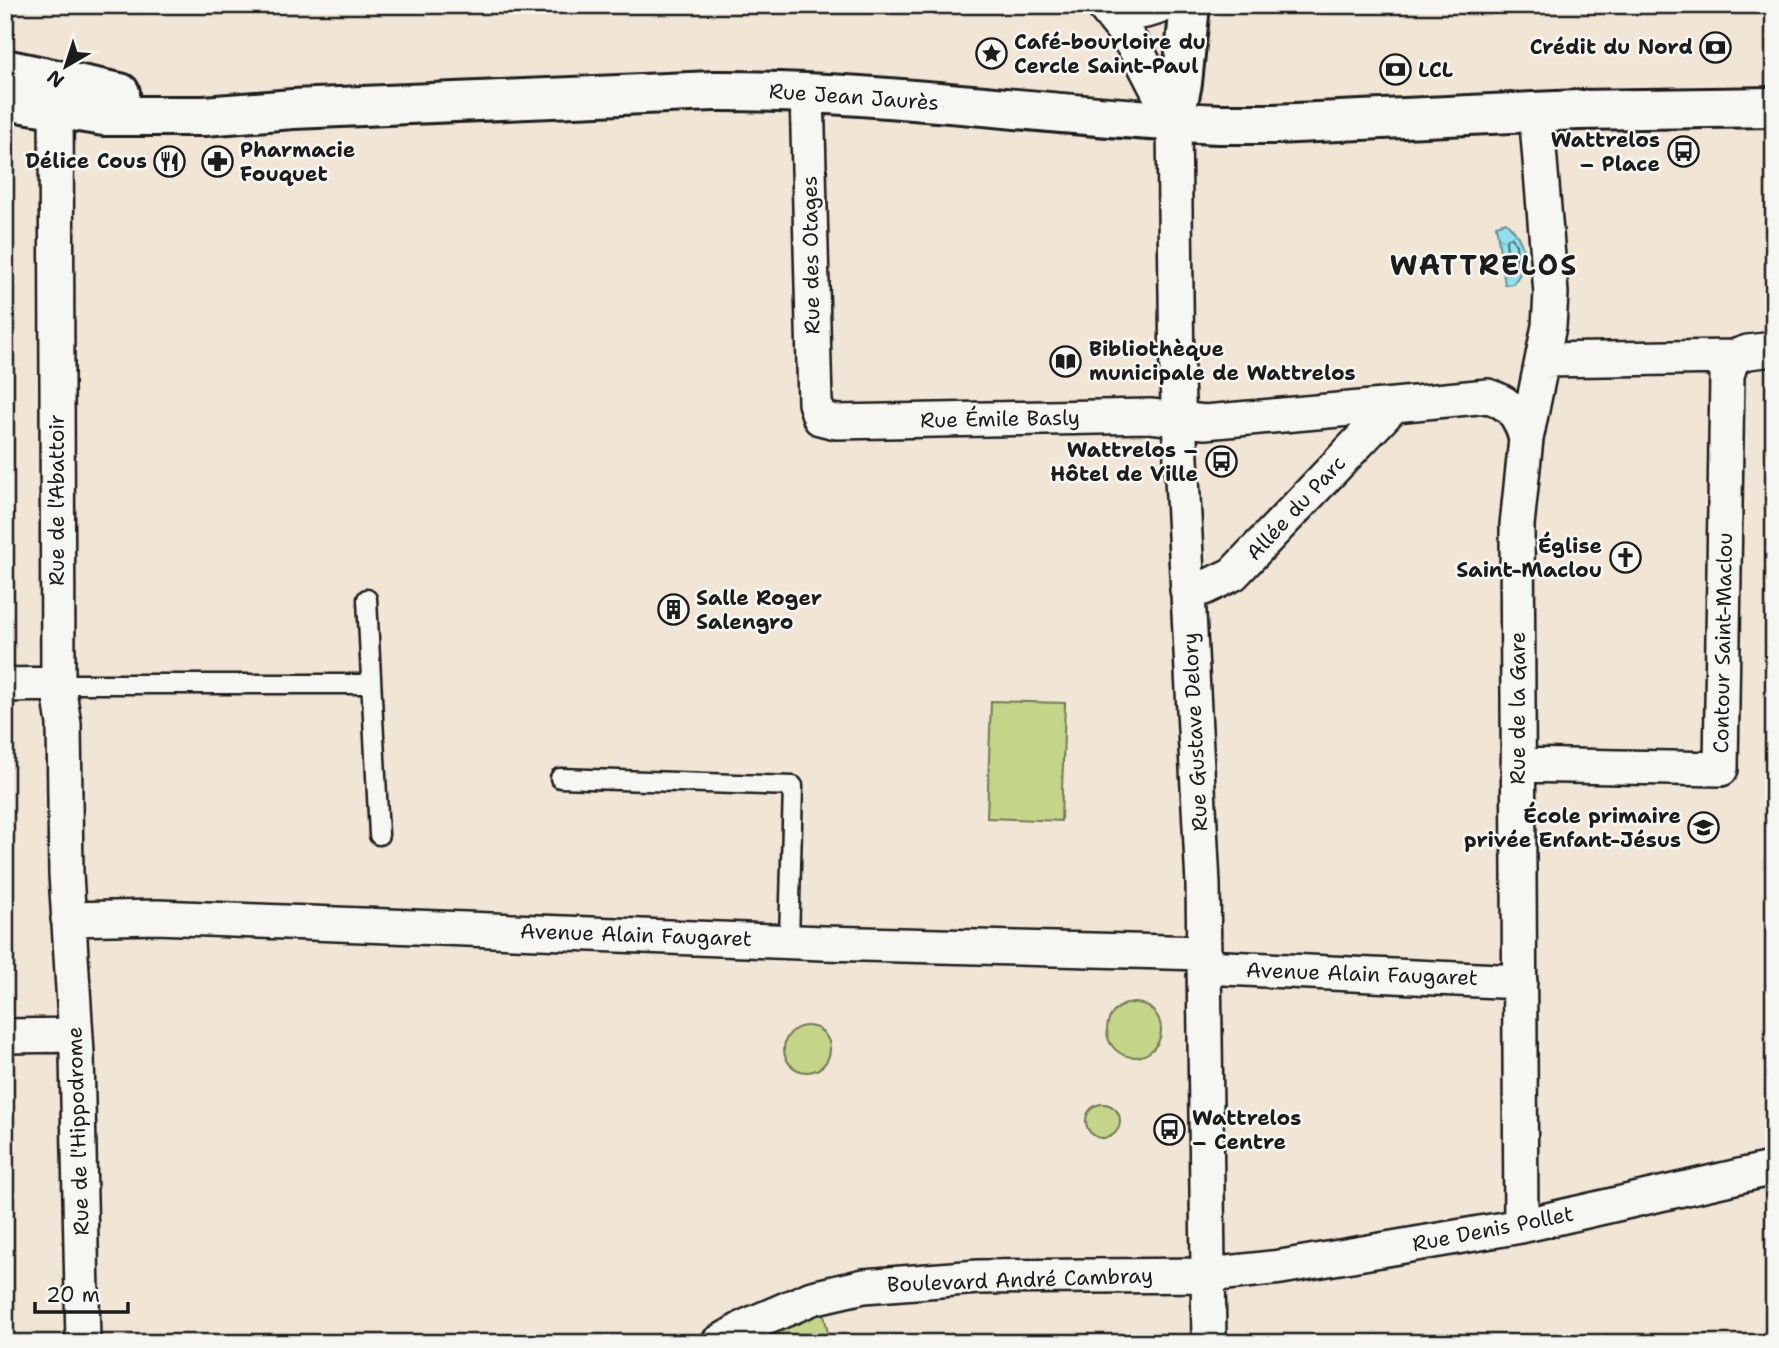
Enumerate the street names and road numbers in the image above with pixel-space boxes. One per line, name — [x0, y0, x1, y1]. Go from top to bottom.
street label: Rue Jean Jaurès — [768, 77, 940, 117]
street label: Rue des Otages — [796, 175, 826, 335]
street label: Rue Émile Basly — [920, 403, 1080, 434]
street label: Rue de l'Abattoir — [43, 414, 71, 586]
street label: Allée du Parc — [1240, 450, 1352, 566]
street label: Contour Saint-Maclou — [1707, 532, 1739, 754]
street label: Rue Gustave Delory — [1176, 632, 1214, 832]
street label: Rue de la Gare — [1504, 632, 1532, 784]
street label: Avenue Alain Faugaret — [520, 917, 752, 953]
street label: Avenue Alain Faugaret — [1246, 956, 1478, 992]
street label: Rue de l'Hippodrome — [60, 1026, 96, 1236]
street label: Rue Denis Pollet — [1410, 1200, 1576, 1258]
street label: Boulevard André Cambray — [887, 1261, 1153, 1299]

